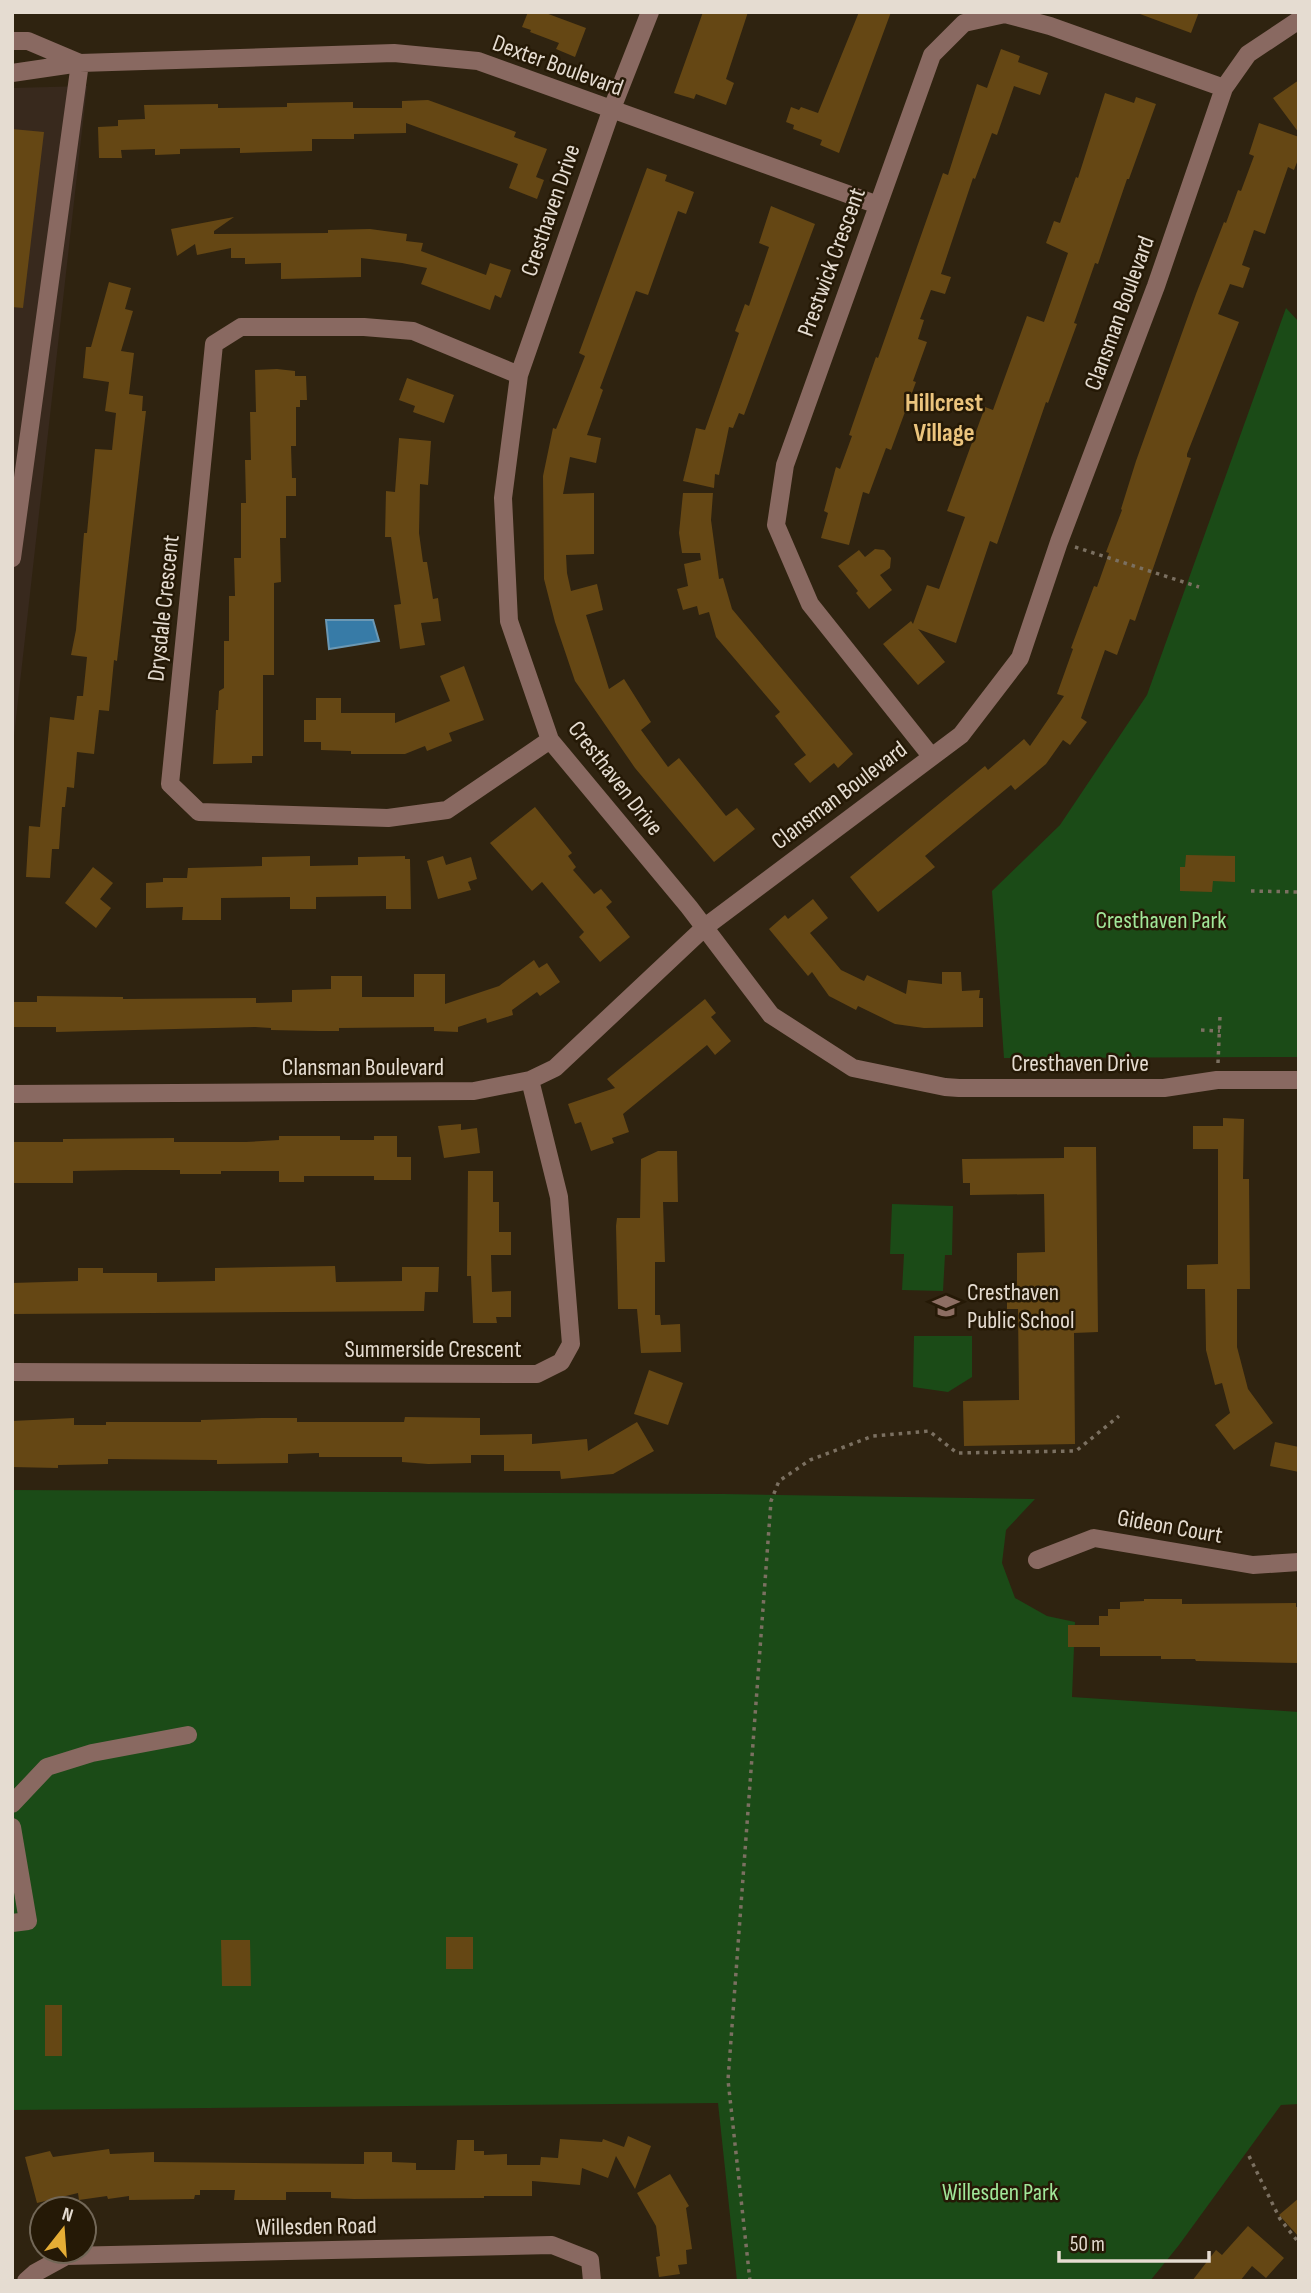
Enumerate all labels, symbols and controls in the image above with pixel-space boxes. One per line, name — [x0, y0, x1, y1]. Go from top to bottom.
street label: Dexter Boulevard — [489, 28, 627, 103]
street label: Cresthaven Drive — [514, 140, 587, 280]
street label: Prestwick Crescent — [791, 184, 872, 340]
street label: Clansman Boulevard — [1078, 232, 1161, 394]
district label: Hillcrest Village — [905, 388, 983, 449]
street label: Drysdale Crescent — [141, 533, 186, 683]
street label: Cresthaven Drive — [562, 715, 669, 841]
street label: Clansman Boulevard — [766, 735, 913, 856]
park label: Cresthaven Park — [1096, 906, 1226, 935]
street label: Cresthaven Drive — [1011, 1049, 1149, 1078]
street label: Clansman Boulevard — [282, 1053, 444, 1082]
place label: Cresthaven Public School — [967, 1278, 1075, 1335]
school or university icon: Cresthaven Public School — [931, 1291, 961, 1321]
street label: Summerside Crescent — [344, 1335, 522, 1364]
street label: Gideon Court — [1115, 1503, 1225, 1550]
park label: Willesden Park — [942, 2178, 1058, 2207]
north arrow — [28, 2195, 98, 2265]
text: N — [59, 2203, 76, 2228]
street label: Willesden Road — [255, 2211, 377, 2242]
scale bar — [1059, 2220, 1210, 2264]
text: 50 m — [1070, 2232, 1105, 2257]

